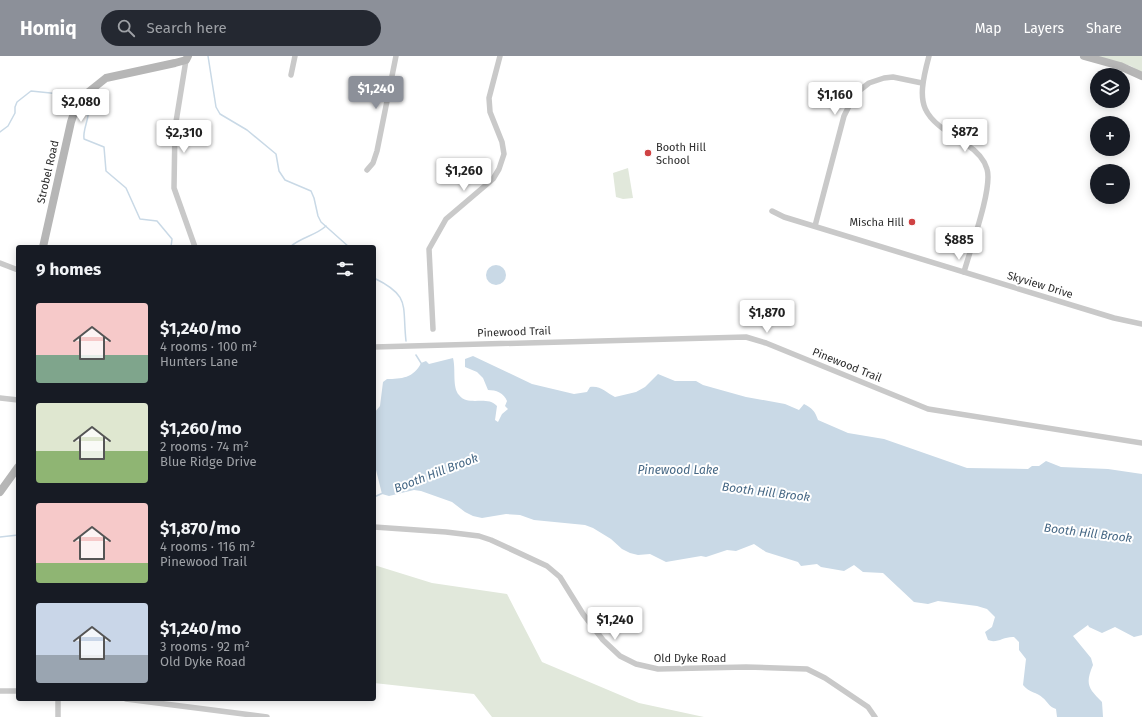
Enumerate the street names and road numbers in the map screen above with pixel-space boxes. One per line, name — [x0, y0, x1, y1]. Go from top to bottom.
street label: Strobel Road — [34, 139, 62, 205]
street label: Skyview Drive — [1006, 269, 1074, 301]
street label: Pinewood Trail — [477, 324, 551, 340]
street label: Pinewood Trail — [810, 345, 884, 385]
street label: Old Dyke Road — [654, 652, 726, 665]

